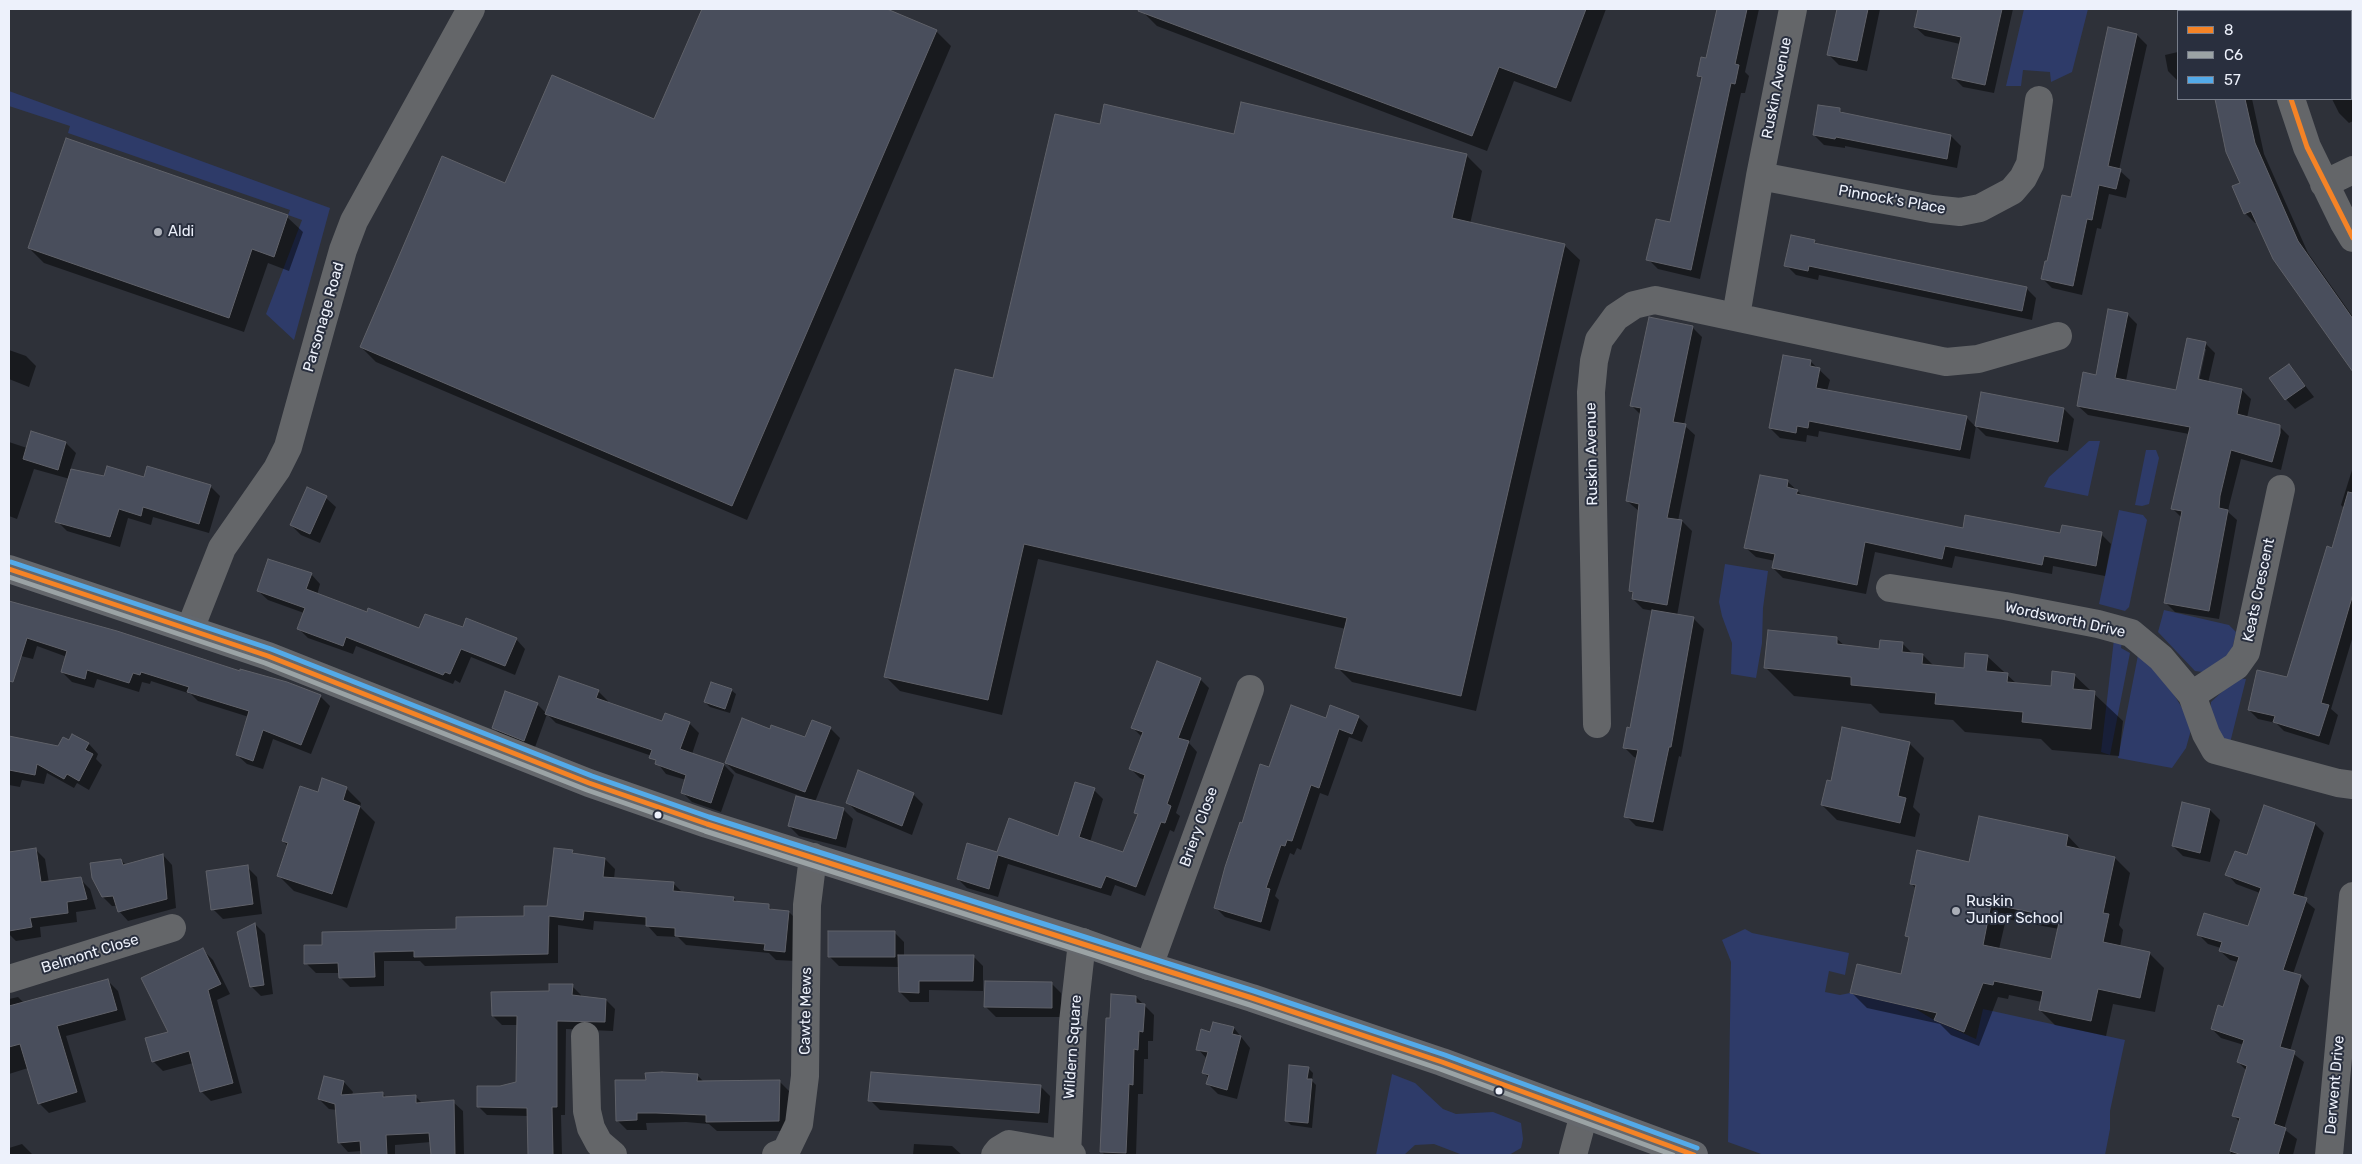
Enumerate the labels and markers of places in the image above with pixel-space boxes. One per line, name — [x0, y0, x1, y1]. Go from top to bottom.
place label: Aldi — [168, 223, 194, 241]
marker: Aldi — [152, 226, 164, 238]
unlabelled marker — [653, 810, 663, 820]
place label: Ruskin Junior School — [1966, 893, 2063, 928]
marker: Ruskin Junior School — [1950, 905, 1962, 917]
unlabelled marker — [1494, 1086, 1504, 1096]

